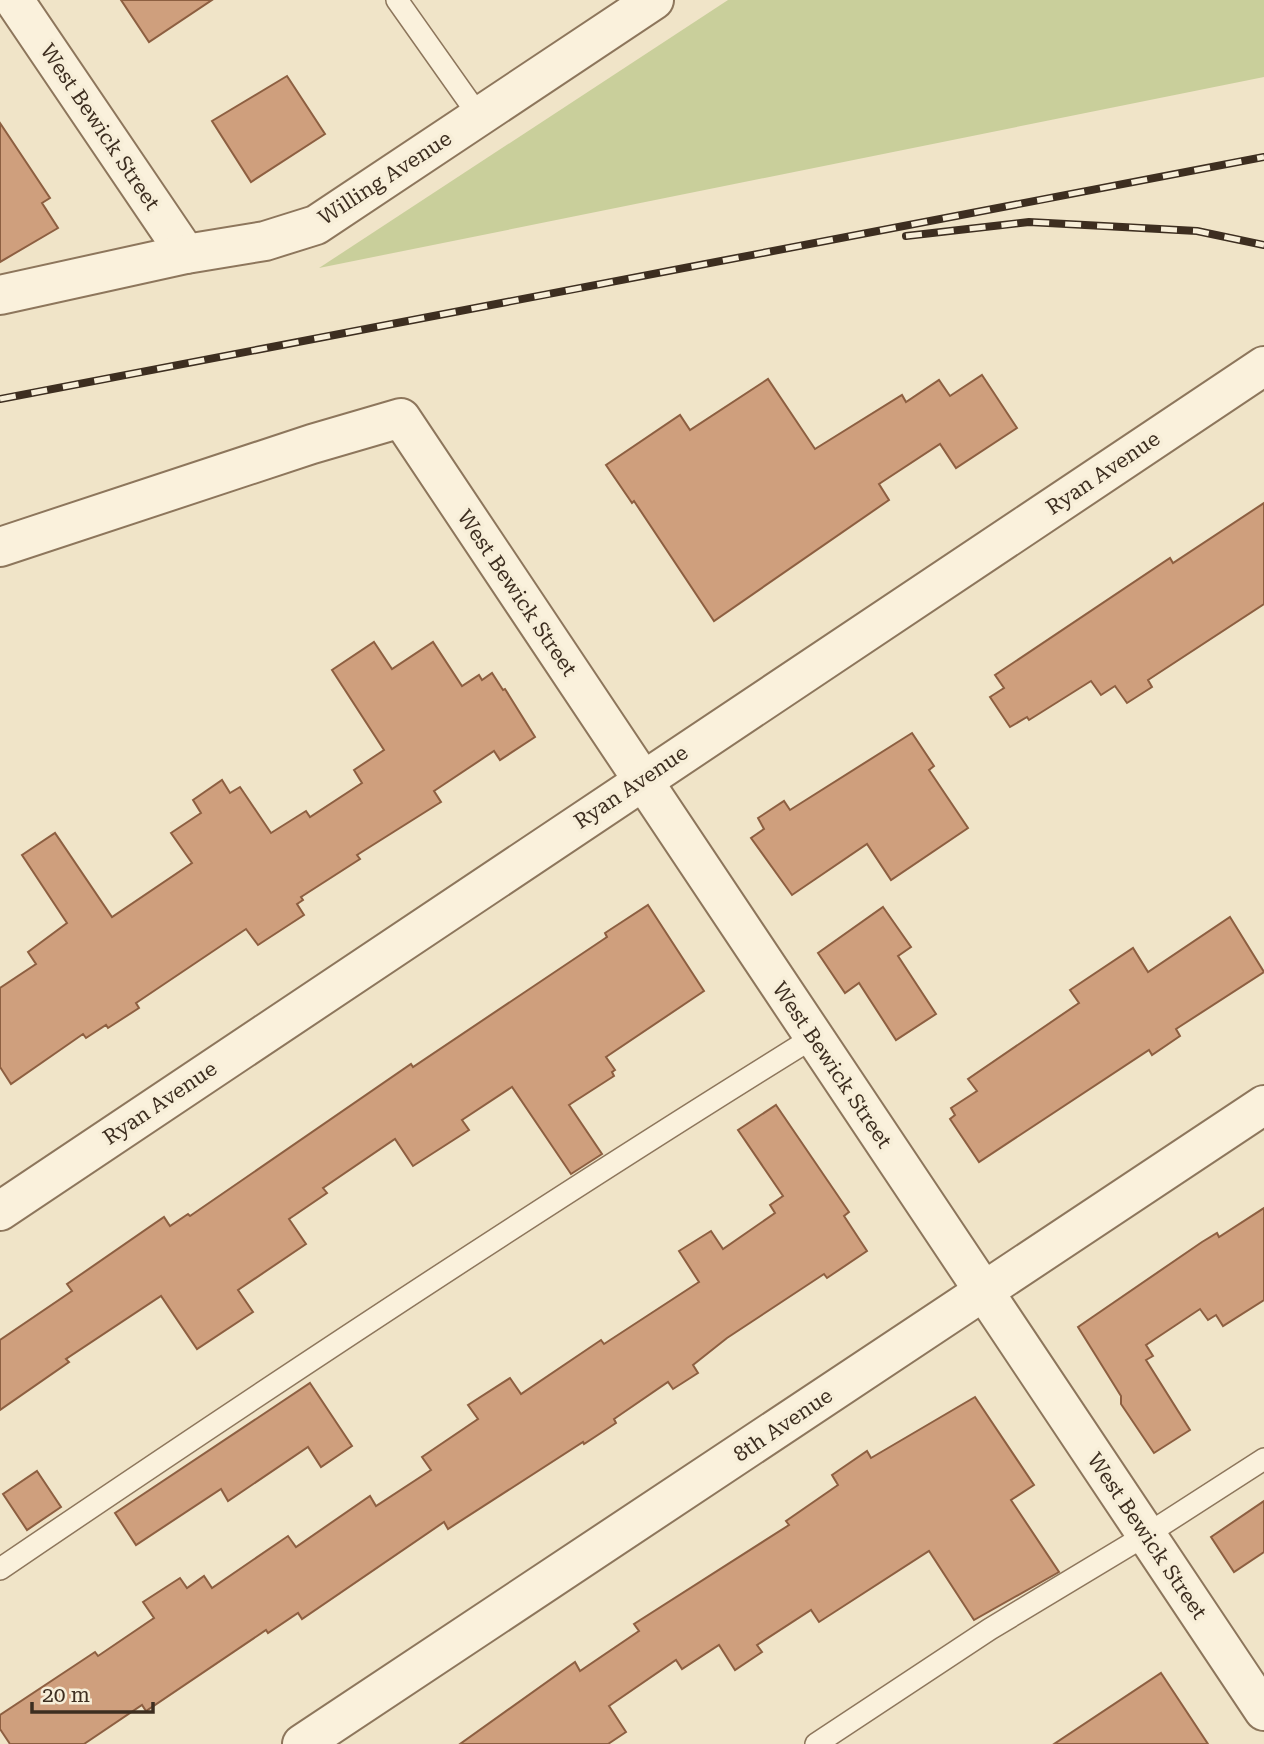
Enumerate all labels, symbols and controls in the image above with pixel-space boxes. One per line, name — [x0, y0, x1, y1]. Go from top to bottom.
street label: West Bewick Street — [35, 39, 165, 215]
street label: Willing Avenue — [314, 126, 456, 230]
street label: Ryan Avenue — [1042, 426, 1164, 520]
street label: West Bewick Street — [452, 505, 582, 681]
street label: Ryan Avenue — [570, 740, 692, 834]
street label: West Bewick Street — [767, 977, 897, 1153]
street label: Ryan Avenue — [99, 1056, 221, 1150]
street label: 8th Avenue — [729, 1383, 837, 1467]
street label: West Bewick Street — [1082, 1448, 1212, 1624]
scale bar — [32, 1670, 152, 1714]
text: 20 m — [42, 1683, 90, 1707]

